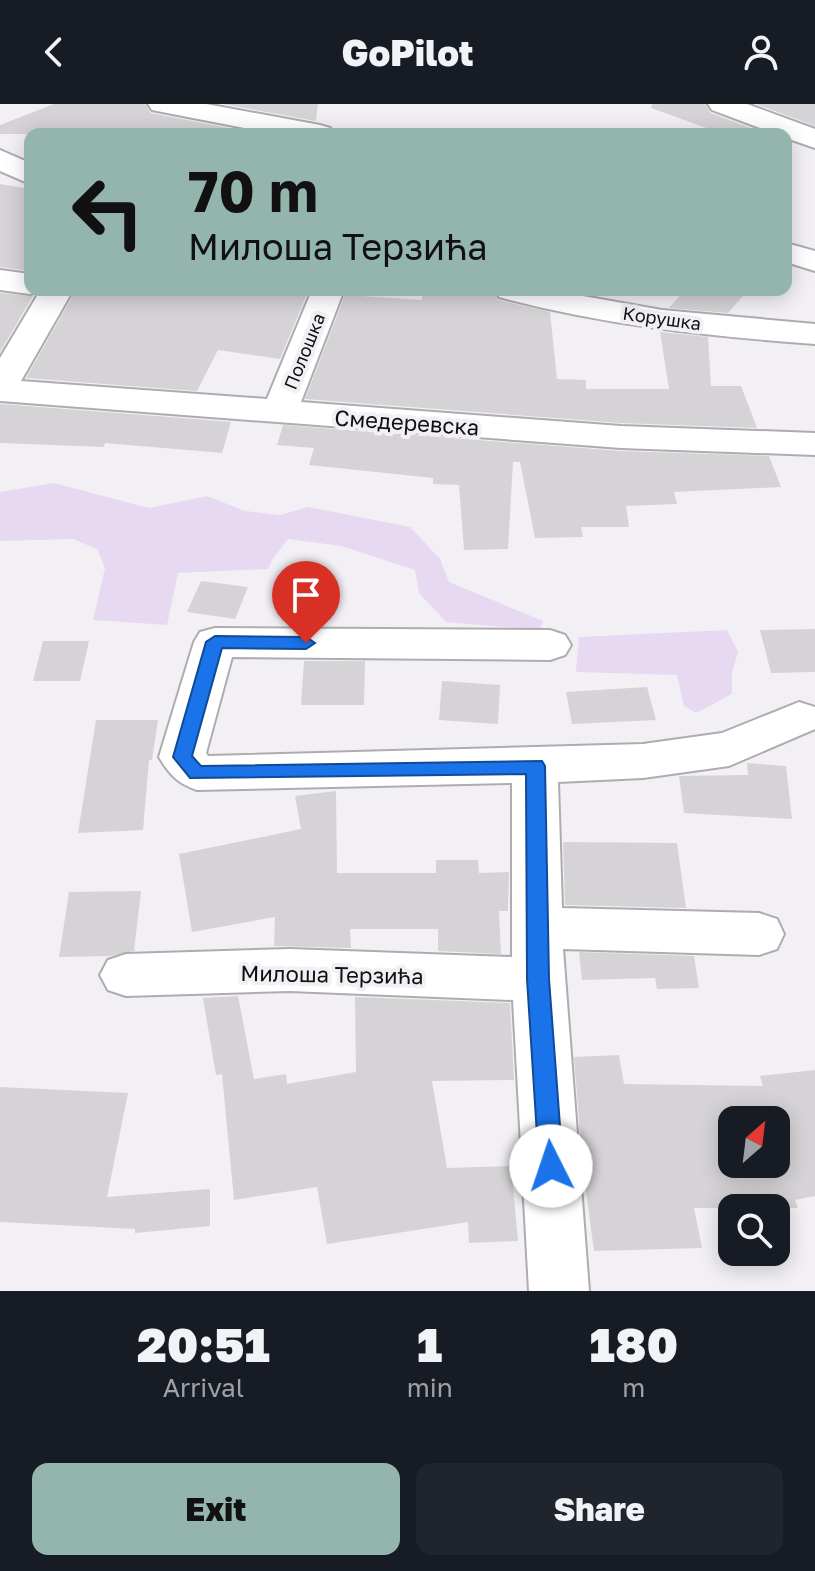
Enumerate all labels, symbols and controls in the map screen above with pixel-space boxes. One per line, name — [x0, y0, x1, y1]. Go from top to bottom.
icon: back — [32, 30, 76, 74]
icon: person — [739, 30, 783, 74]
text: GoPilot — [341, 31, 474, 74]
text: 70 m — [188, 157, 318, 224]
icon: left — [56, 160, 160, 264]
text: Милоша Терзића — [188, 225, 488, 268]
street label: Корушка — [621, 302, 703, 334]
street label: Полошка — [279, 310, 329, 392]
street label: Смедеревска — [334, 403, 480, 441]
pin — [272, 561, 340, 643]
icon: arrive — [284, 573, 328, 617]
street label: Милоша Терзића — [240, 959, 424, 989]
north arrow — [718, 1106, 790, 1178]
map controls — [718, 1106, 790, 1266]
position arrow — [509, 1124, 593, 1208]
button: search — [718, 1194, 790, 1266]
text: 20:51 — [137, 1315, 270, 1373]
text: 1 — [417, 1315, 442, 1373]
text: 180 — [590, 1315, 678, 1373]
text: Arrival — [163, 1372, 244, 1403]
text: min — [407, 1372, 453, 1403]
text: m — [622, 1372, 645, 1403]
button: Exit — [32, 1463, 400, 1555]
button: Share — [416, 1463, 783, 1555]

